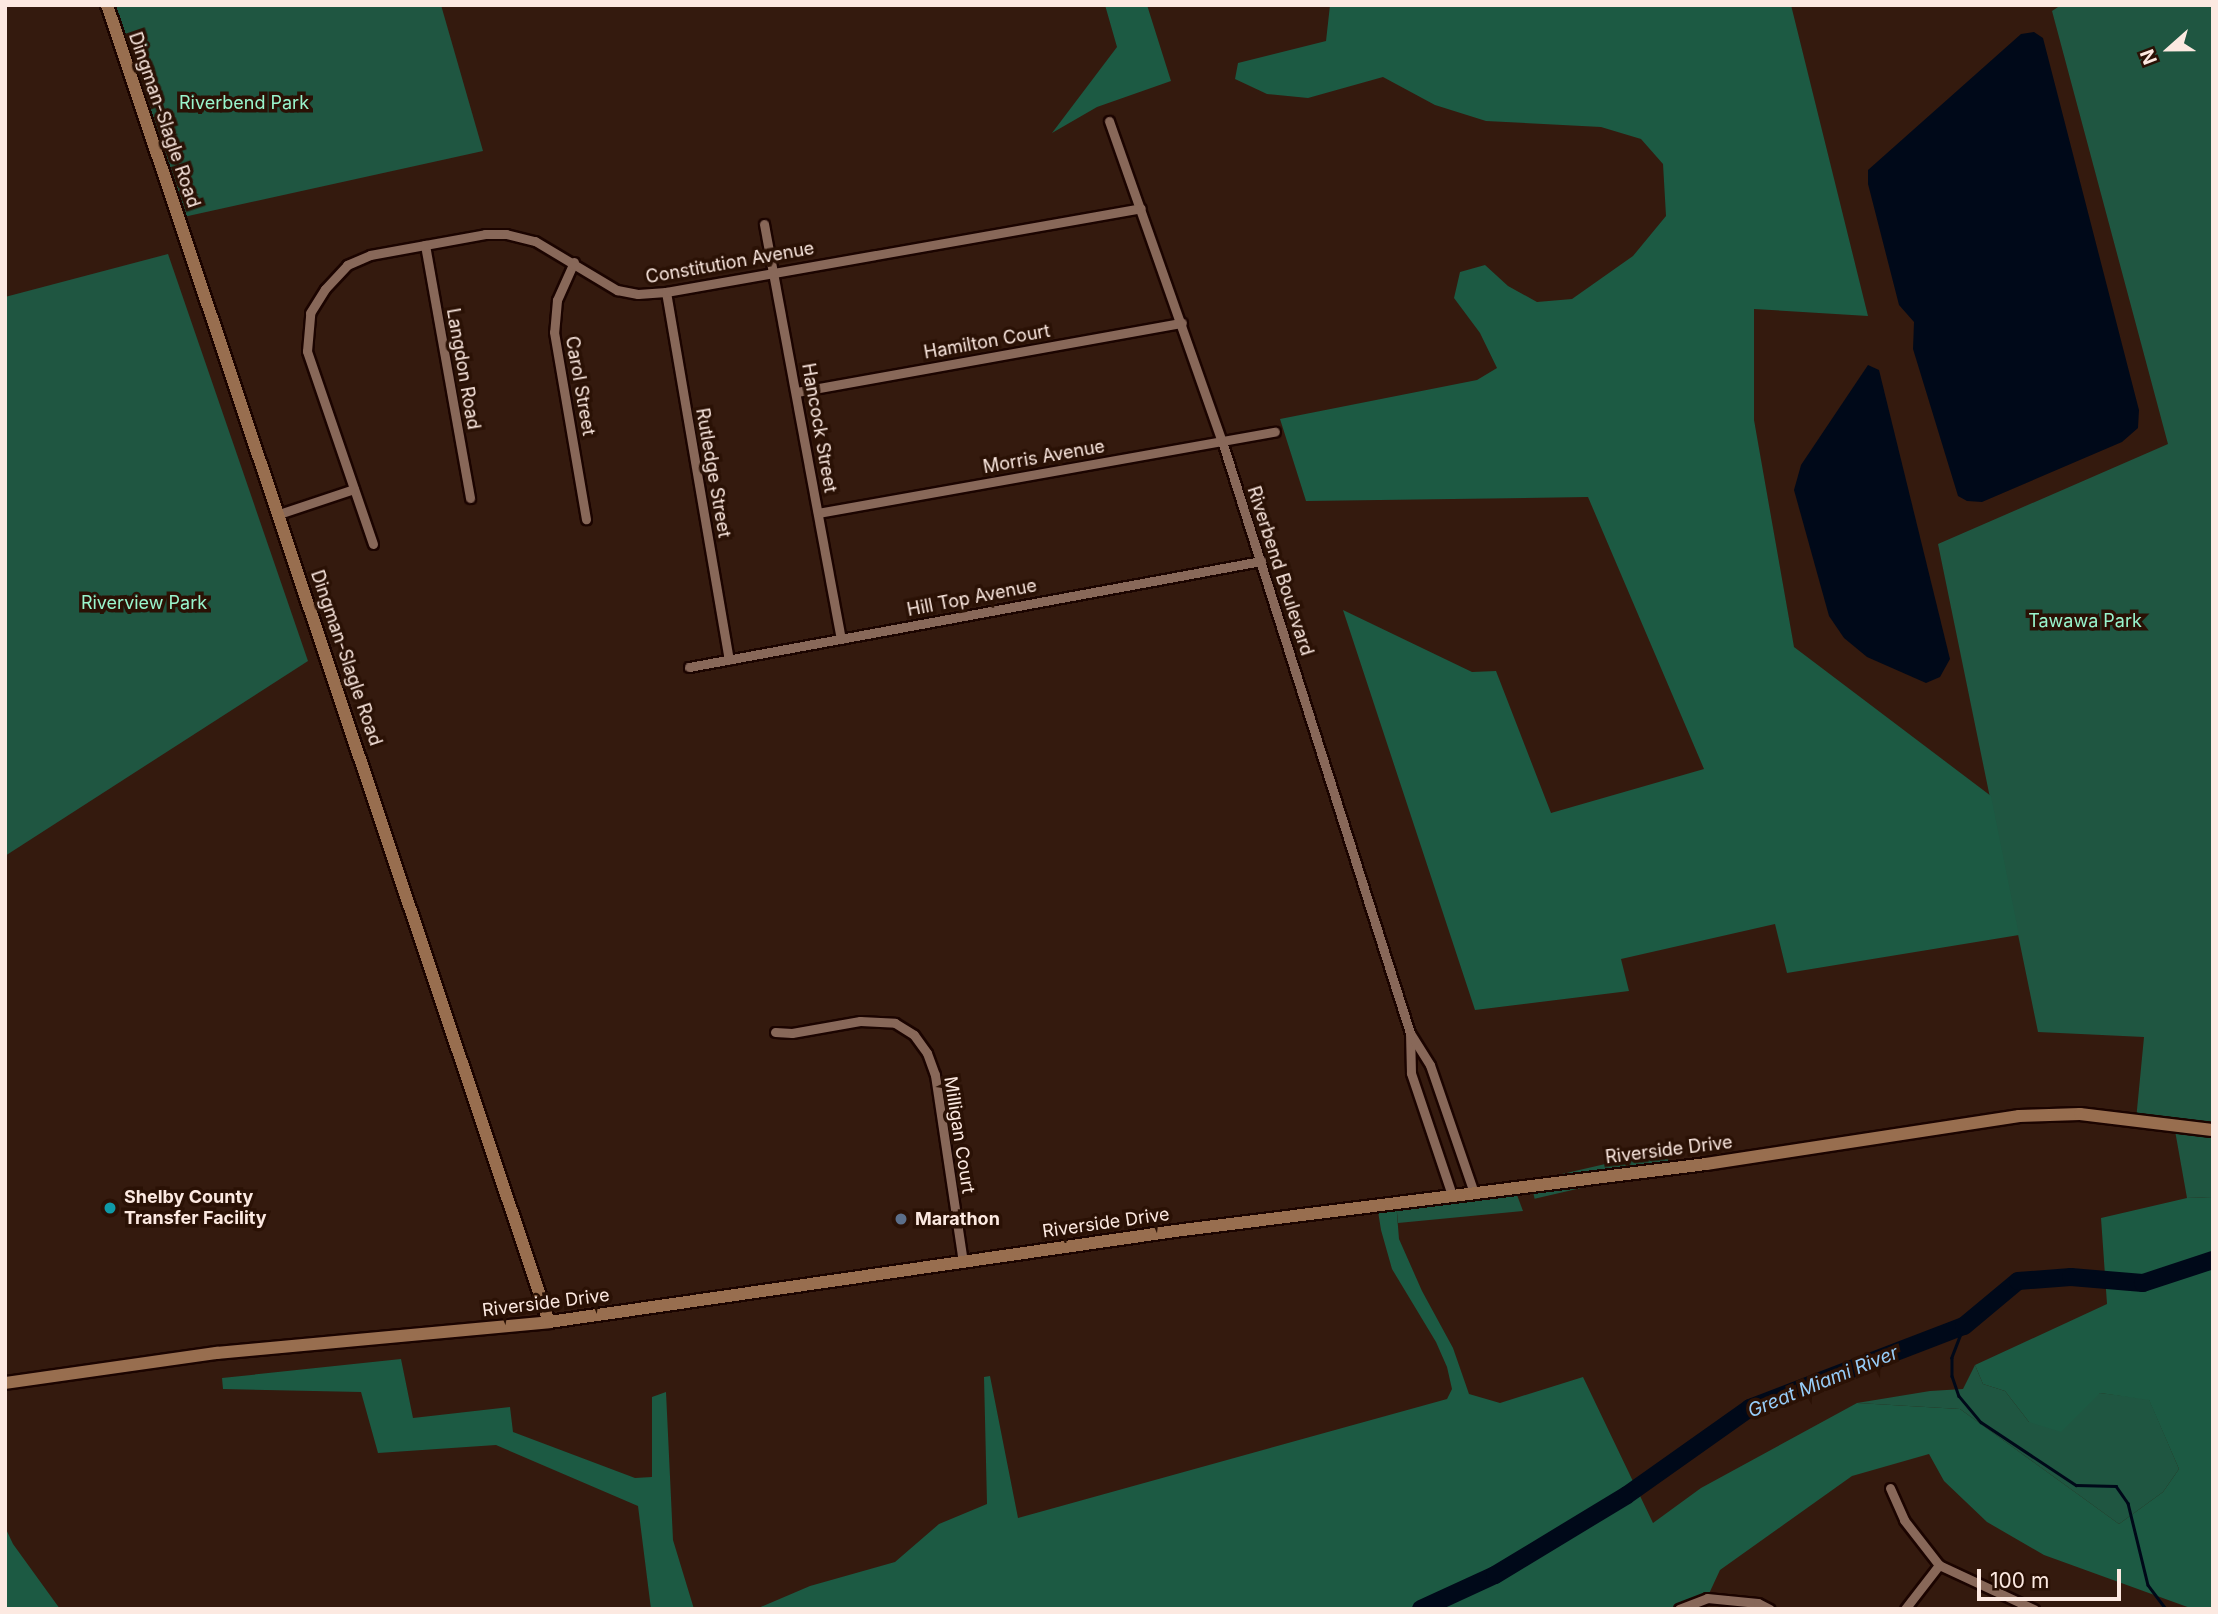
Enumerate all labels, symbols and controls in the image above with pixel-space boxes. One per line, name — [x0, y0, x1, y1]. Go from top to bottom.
north arrow — [2134, 14, 2204, 84]
street label: Dingman-Slagle Road — [124, 29, 204, 211]
text: N — [2136, 46, 2162, 68]
park label: Riverbend Park — [179, 92, 309, 114]
street label: Constitution Avenue — [644, 238, 816, 288]
street label: Langdon Road — [442, 307, 484, 431]
street label: Hamilton Court — [922, 320, 1052, 364]
street label: Carol Street — [561, 335, 599, 437]
street label: Hancock Street — [797, 362, 841, 494]
street label: Rutledge Street — [691, 406, 735, 540]
street label: Morris Avenue — [981, 436, 1107, 478]
street label: Riverbend Boulevard — [1242, 484, 1318, 658]
street label: Dingman-Slagle Road — [306, 567, 386, 749]
street label: Hill Top Avenue — [905, 575, 1039, 621]
park label: Riverview Park — [81, 592, 207, 614]
park label: Tawawa Park — [2028, 610, 2142, 632]
street label: Milligan Court — [939, 1075, 979, 1195]
street label: Riverside Drive — [1604, 1131, 1734, 1169]
place label: Shelby County Transfer Facility — [124, 1187, 267, 1230]
marker: Shelby County Transfer Facility — [102, 1200, 118, 1216]
street label: Riverside Drive — [1041, 1203, 1171, 1243]
place label: Marathon — [915, 1208, 1000, 1230]
marker: Marathon — [893, 1211, 909, 1227]
street label: Riverside Drive — [481, 1284, 611, 1322]
water label: Great Miami River — [1744, 1341, 1902, 1423]
scale bar — [1980, 1554, 2124, 1598]
text: 100 m — [1990, 1568, 2049, 1593]

